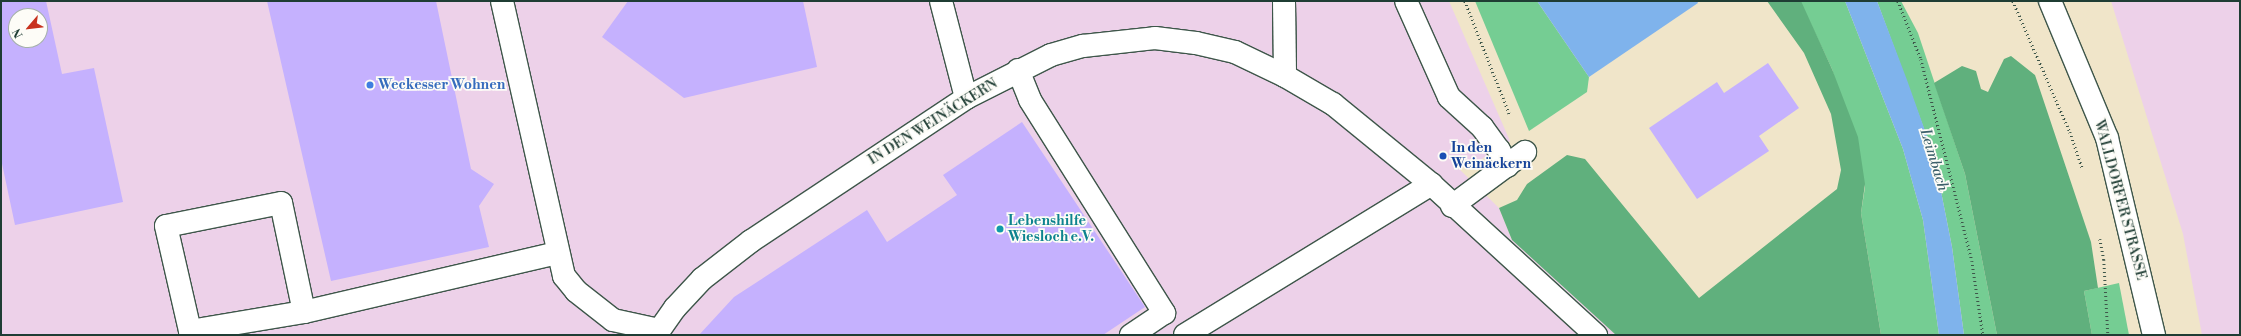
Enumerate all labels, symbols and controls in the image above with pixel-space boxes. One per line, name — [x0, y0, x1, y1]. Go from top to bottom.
north arrow — [8, 8, 48, 48]
text: N — [10, 26, 27, 40]
street label: IN DEN WEINÄCKERN — [865, 75, 1001, 169]
place label: Weckesser Wohnen — [378, 77, 505, 93]
marker: Weckesser Wohnen — [365, 80, 375, 90]
street label: WALLDORFER STRASSE — [2091, 118, 2149, 282]
water label: Leimbach — [1916, 127, 1952, 193]
place label: In den Weinäckern — [1451, 140, 1531, 172]
marker: In den Weinäckern — [1438, 151, 1448, 161]
place label: Lebenshilfe Wiesloch e.V. — [1008, 213, 1094, 246]
marker: Lebenshilfe Wiesloch e.V. — [995, 224, 1005, 234]

